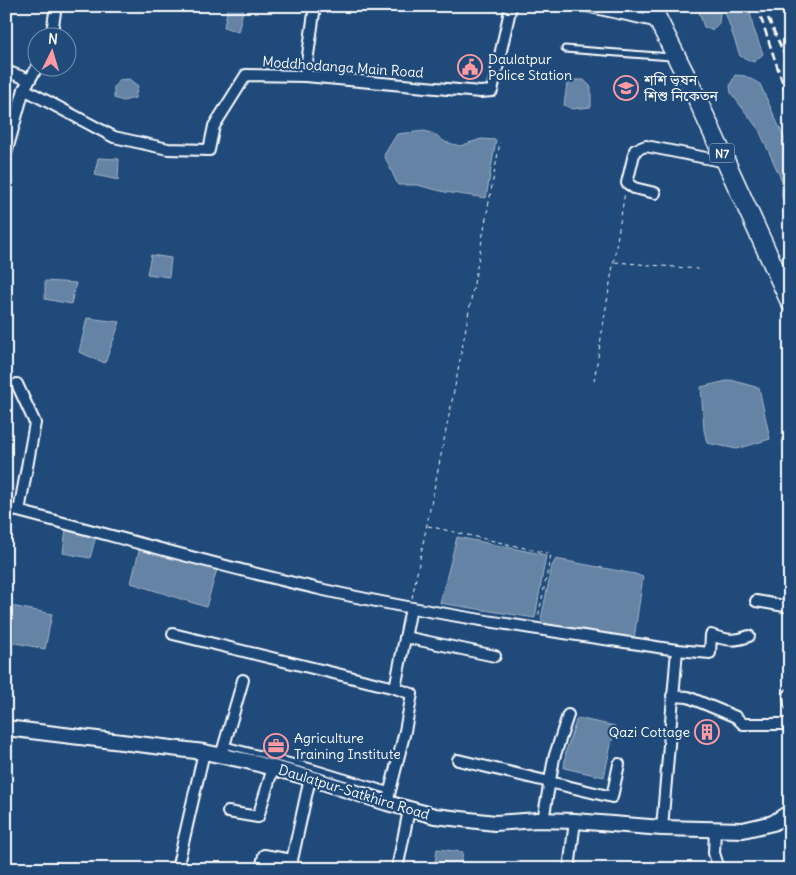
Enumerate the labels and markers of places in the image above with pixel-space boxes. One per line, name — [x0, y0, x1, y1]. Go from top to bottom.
place label: Daulatpur Police Station — [488, 50, 572, 84]
public building icon: Daulatpur Police Station — [457, 54, 483, 80]
place label: শশি ভূষন শিশু নিকেতন — [643, 71, 719, 105]
school or university icon: শশি ভূষন শিশু নিকেতন — [613, 75, 639, 101]
building icon: Qazi Cottage — [694, 719, 720, 745]
place label: Qazi Cottage — [609, 723, 690, 741]
place label: Agriculture Training Institute — [294, 729, 401, 763]
office icon: Agriculture Training Institute — [263, 733, 289, 759]

